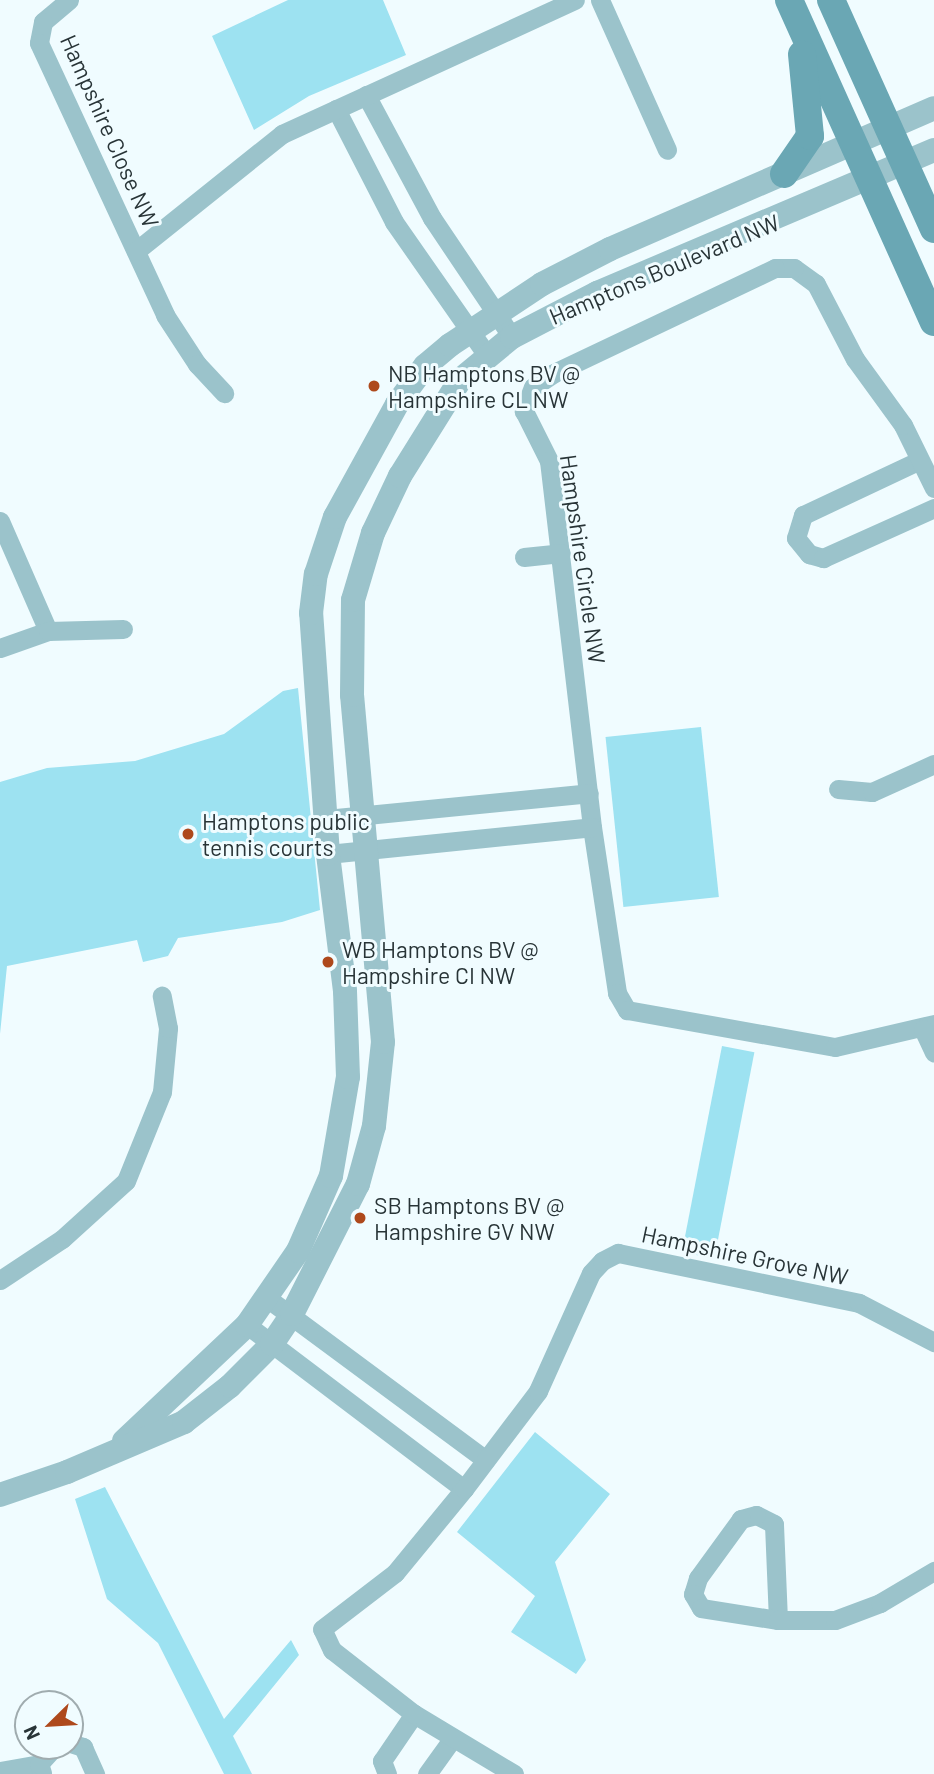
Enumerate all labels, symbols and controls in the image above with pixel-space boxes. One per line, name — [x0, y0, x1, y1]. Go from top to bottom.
street label: Hampshire Close NW — [55, 30, 165, 232]
street label: Hamptons Boulevard NW — [545, 208, 783, 330]
place label: NB Hamptons BV @ Hampshire CL NW — [388, 359, 580, 413]
marker: NB Hamptons BV @ Hampshire CL NW — [366, 378, 382, 394]
street label: Hampshire Circle NW — [555, 453, 611, 665]
place label: Hamptons public tennis courts — [202, 807, 370, 861]
marker: Hamptons public tennis courts — [180, 826, 196, 842]
place label: WB Hamptons BV @ Hampshire CI NW — [342, 935, 539, 989]
marker: WB Hamptons BV @ Hampshire CI NW — [320, 954, 336, 970]
place label: SB Hamptons BV @ Hampshire GV NW — [374, 1191, 565, 1245]
marker: SB Hamptons BV @ Hampshire GV NW — [352, 1210, 368, 1226]
street label: Hampshire Grove NW — [639, 1220, 851, 1290]
north arrow — [14, 1690, 84, 1760]
text: N — [18, 1722, 44, 1743]

